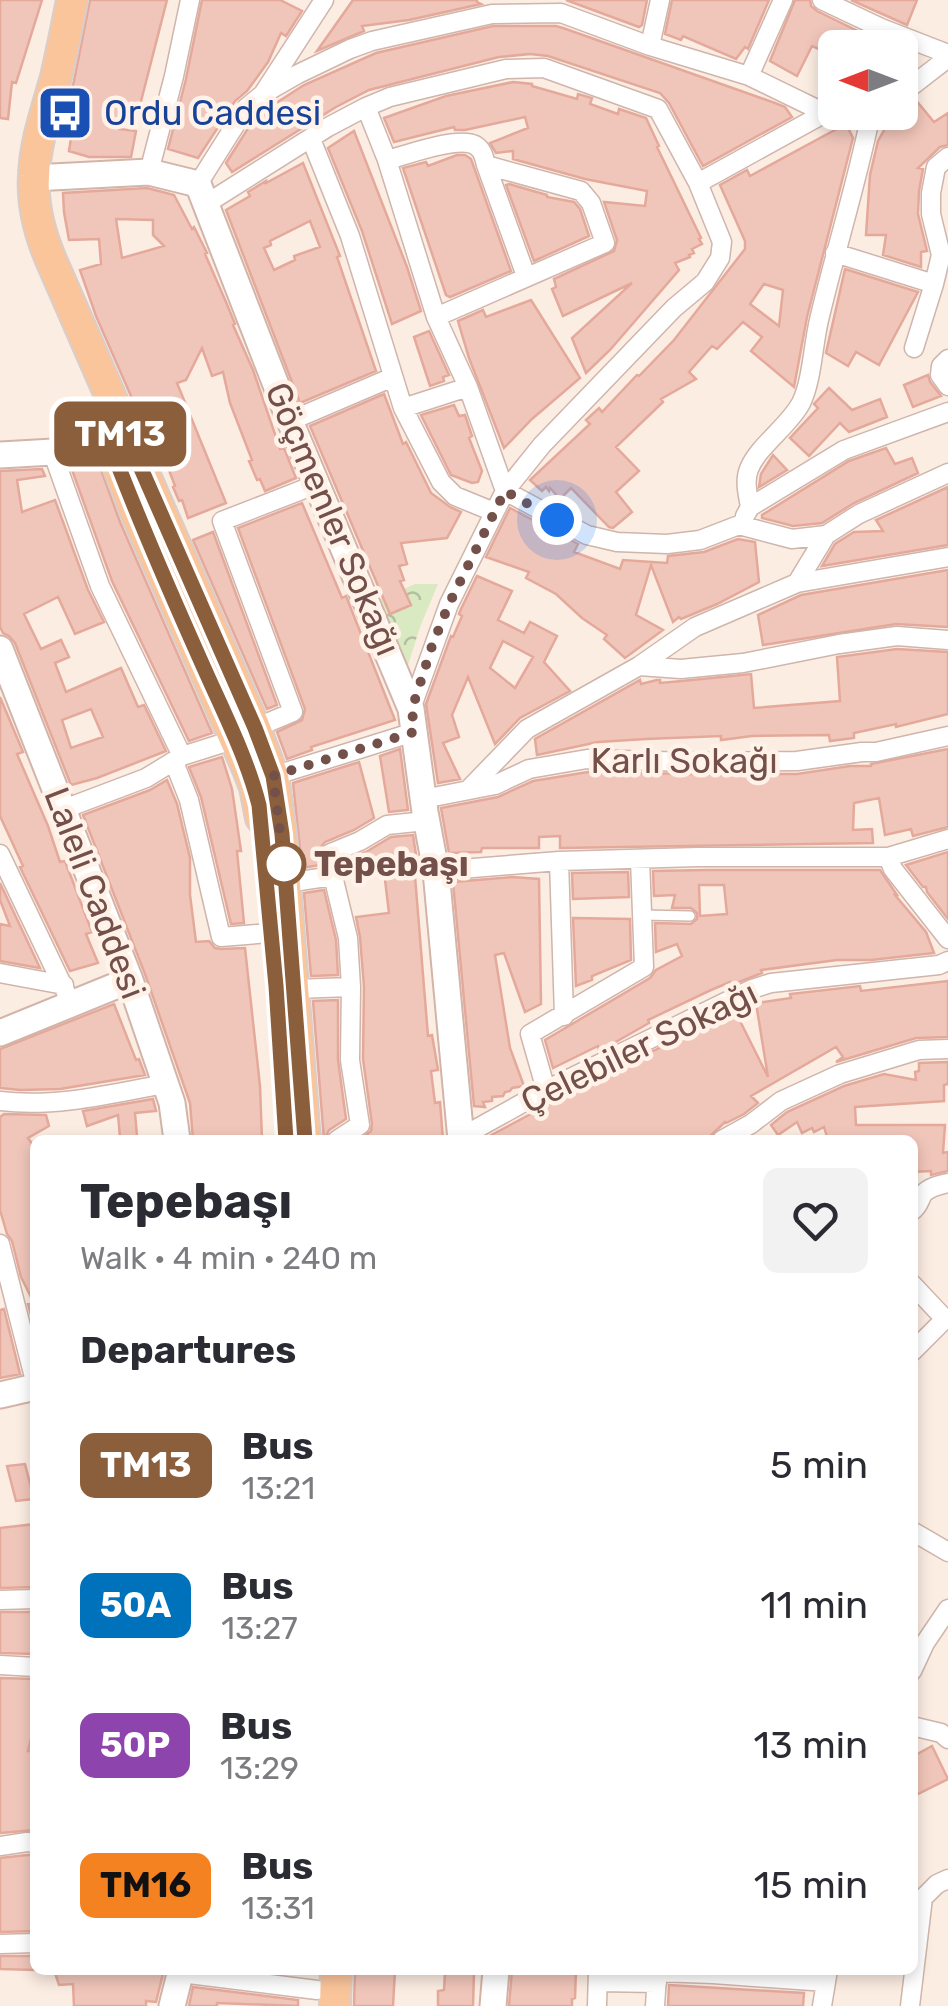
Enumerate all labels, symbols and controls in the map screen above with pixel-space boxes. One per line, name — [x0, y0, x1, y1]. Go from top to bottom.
north arrow — [818, 30, 918, 130]
map controls — [818, 30, 918, 130]
bus stop icon: Ordu Caddesi — [35, 83, 95, 143]
place label: Ordu Caddesi — [104, 92, 321, 134]
street label: Göçmenler Sokağı — [257, 376, 409, 662]
line badge: TM13 — [50, 402, 190, 466]
text: TM13 — [74, 413, 166, 455]
your location — [532, 495, 582, 545]
street label: Karlı Sokağı — [590, 740, 778, 782]
street label: Laleli Caddesi — [35, 781, 155, 1005]
marker: Tepebaşı — [263, 843, 305, 885]
place label: Tepebaşı — [314, 843, 469, 885]
street label: Çelebiler Sokağı — [514, 972, 764, 1122]
button: heart — [763, 1168, 868, 1273]
text: Tepebaşı — [80, 1173, 292, 1230]
text: Walk · 4 min · 240 m — [80, 1239, 377, 1277]
text: Departures — [80, 1327, 296, 1373]
text: Bus — [242, 1423, 314, 1469]
text: 5 min — [770, 1442, 868, 1488]
text: TM13 — [100, 1444, 192, 1486]
text: 13:21 — [242, 1469, 315, 1507]
text: Bus — [221, 1563, 293, 1609]
text: 11 min — [760, 1582, 868, 1628]
text: 50A — [100, 1584, 171, 1626]
text: 13:27 — [221, 1609, 298, 1647]
text: Bus — [220, 1703, 292, 1749]
text: 13 min — [754, 1722, 868, 1768]
text: 50P — [100, 1724, 170, 1766]
text: 13:29 — [220, 1749, 299, 1787]
text: Bus — [241, 1843, 313, 1889]
text: 15 min — [754, 1862, 868, 1908]
text: TM16 — [100, 1864, 191, 1906]
text: 13:31 — [241, 1889, 315, 1927]

